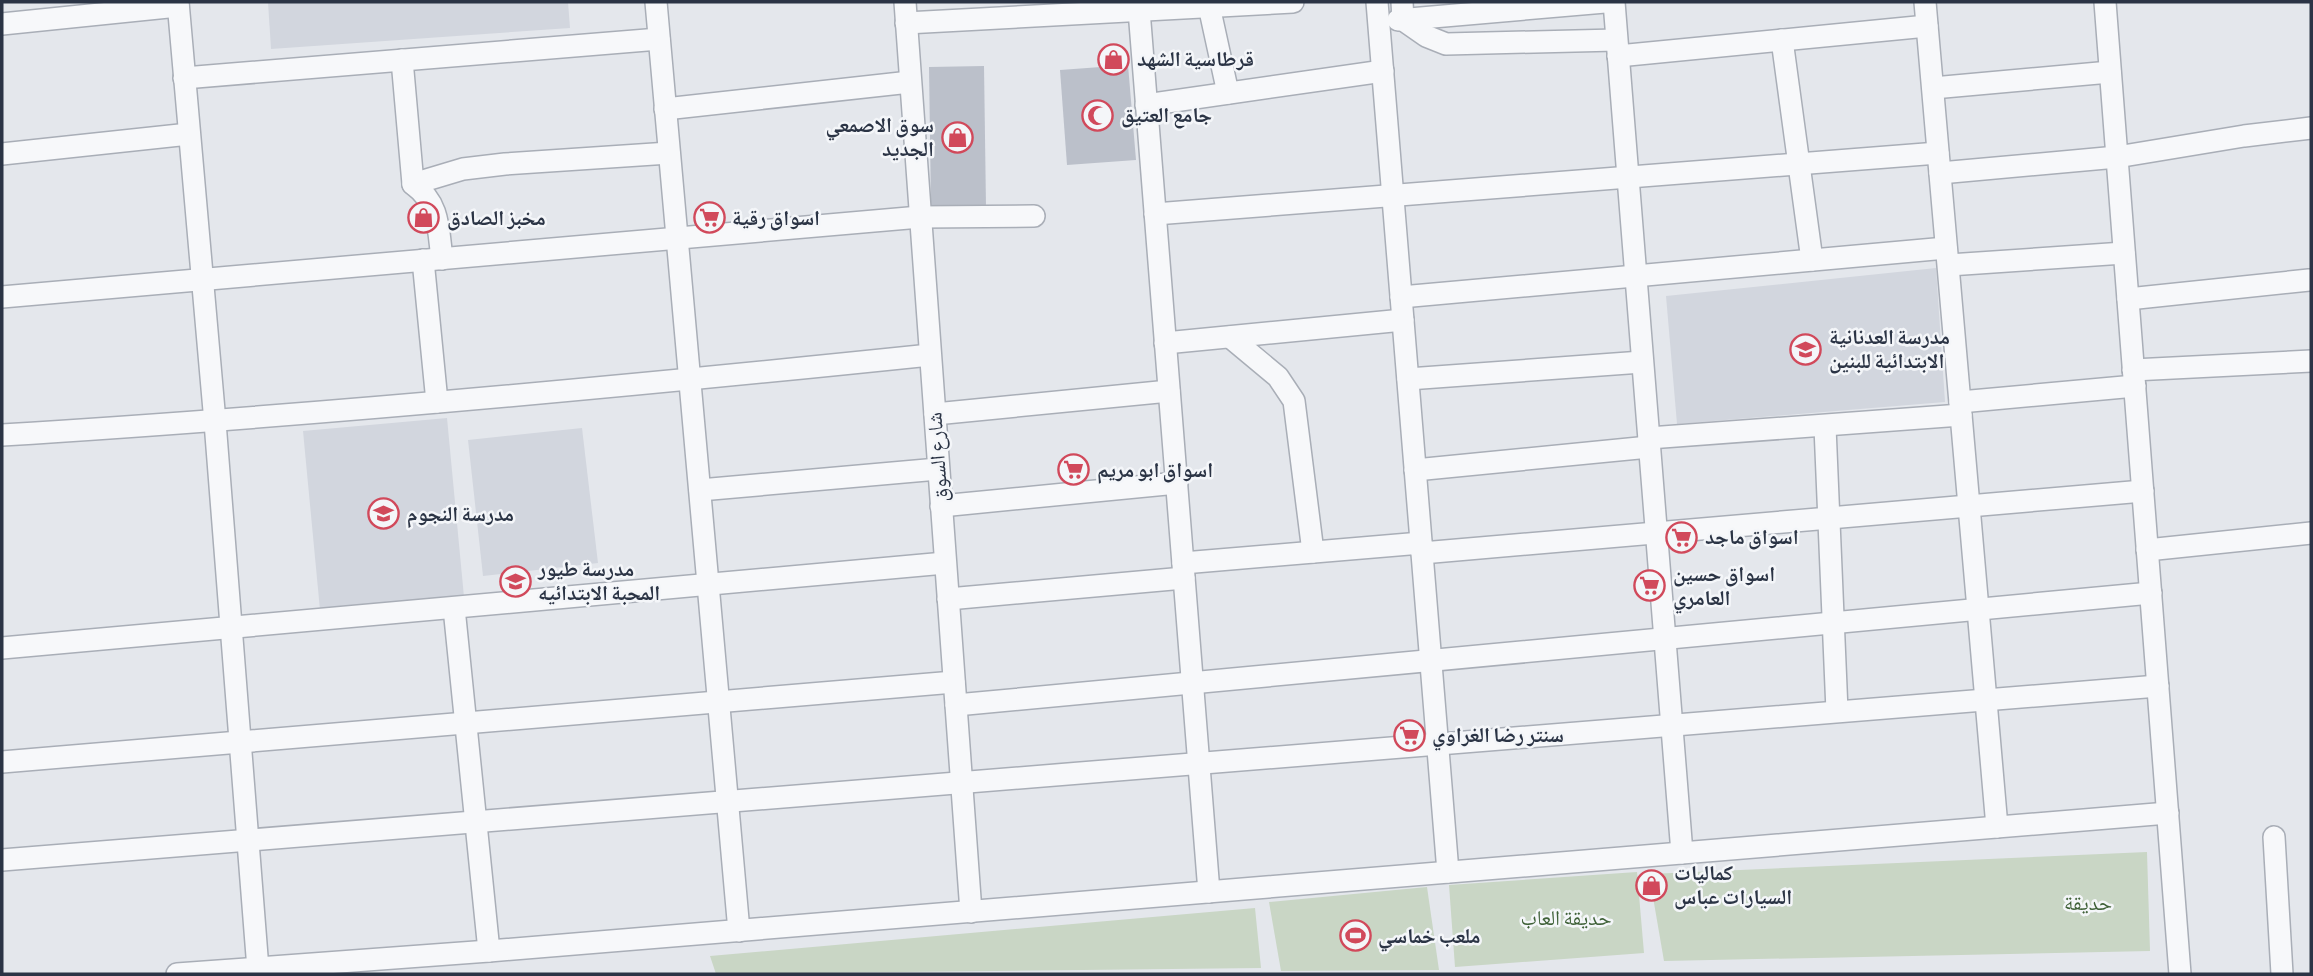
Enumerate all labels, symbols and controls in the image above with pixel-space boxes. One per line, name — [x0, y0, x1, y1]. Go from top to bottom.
shop icon: قرطاسية الشهد — [1097, 42, 1131, 76]
place label: قرطاسية الشهد — [1137, 47, 1254, 72]
mosque icon: جامع العتيق — [1081, 98, 1115, 132]
place label: جامع العتيق — [1121, 103, 1212, 129]
place label: سوق الاصمعي الجديد — [825, 113, 934, 162]
shop icon: سوق الاصمعي الجديد — [940, 120, 974, 154]
shop icon: مخبز الصادق — [407, 201, 441, 235]
supermarket icon: اسواق رقية — [692, 201, 726, 235]
place label: مخبز الصادق — [447, 206, 546, 231]
place label: اسواق رقية — [732, 206, 820, 231]
place label: مدرسة العدنانية الابتدائية للبنين — [1829, 325, 1950, 374]
school or university icon: مدرسة العدنانية الابتدائية للبنين — [1789, 332, 1823, 366]
street label: شارع السوق — [922, 411, 954, 503]
supermarket icon: اسواق ابو مريم — [1057, 453, 1091, 487]
place label: اسواق ابو مريم — [1097, 458, 1213, 484]
school or university icon: مدرسة النجوم — [367, 497, 401, 531]
place label: مدرسة النجوم — [407, 502, 514, 528]
supermarket icon: اسواق ماجد — [1665, 520, 1699, 554]
place label: اسواق ماجد — [1705, 525, 1799, 550]
place label: مدرسة طيور المحبة الابتدائيه — [537, 557, 660, 606]
place label: اسواق حسين العامري — [1673, 562, 1775, 614]
school or university icon: مدرسة طيور المحبة الابتدائيه — [498, 564, 532, 598]
supermarket icon: اسواق حسين العامري — [1633, 569, 1667, 603]
supermarket icon: سنتر رضا الغراوي — [1392, 718, 1426, 752]
place label: سنتر رضا الغراوي — [1432, 723, 1564, 751]
place label: كماليات السيارات عباس — [1674, 861, 1792, 910]
shop icon: كماليات السيارات عباس — [1634, 868, 1668, 902]
park label: حديقة — [2064, 891, 2112, 916]
park label: حديقة العاب — [1520, 906, 1612, 931]
sports icon: ملعب خماسي — [1338, 919, 1372, 953]
place label: ملعب خماسي — [1378, 924, 1480, 952]

